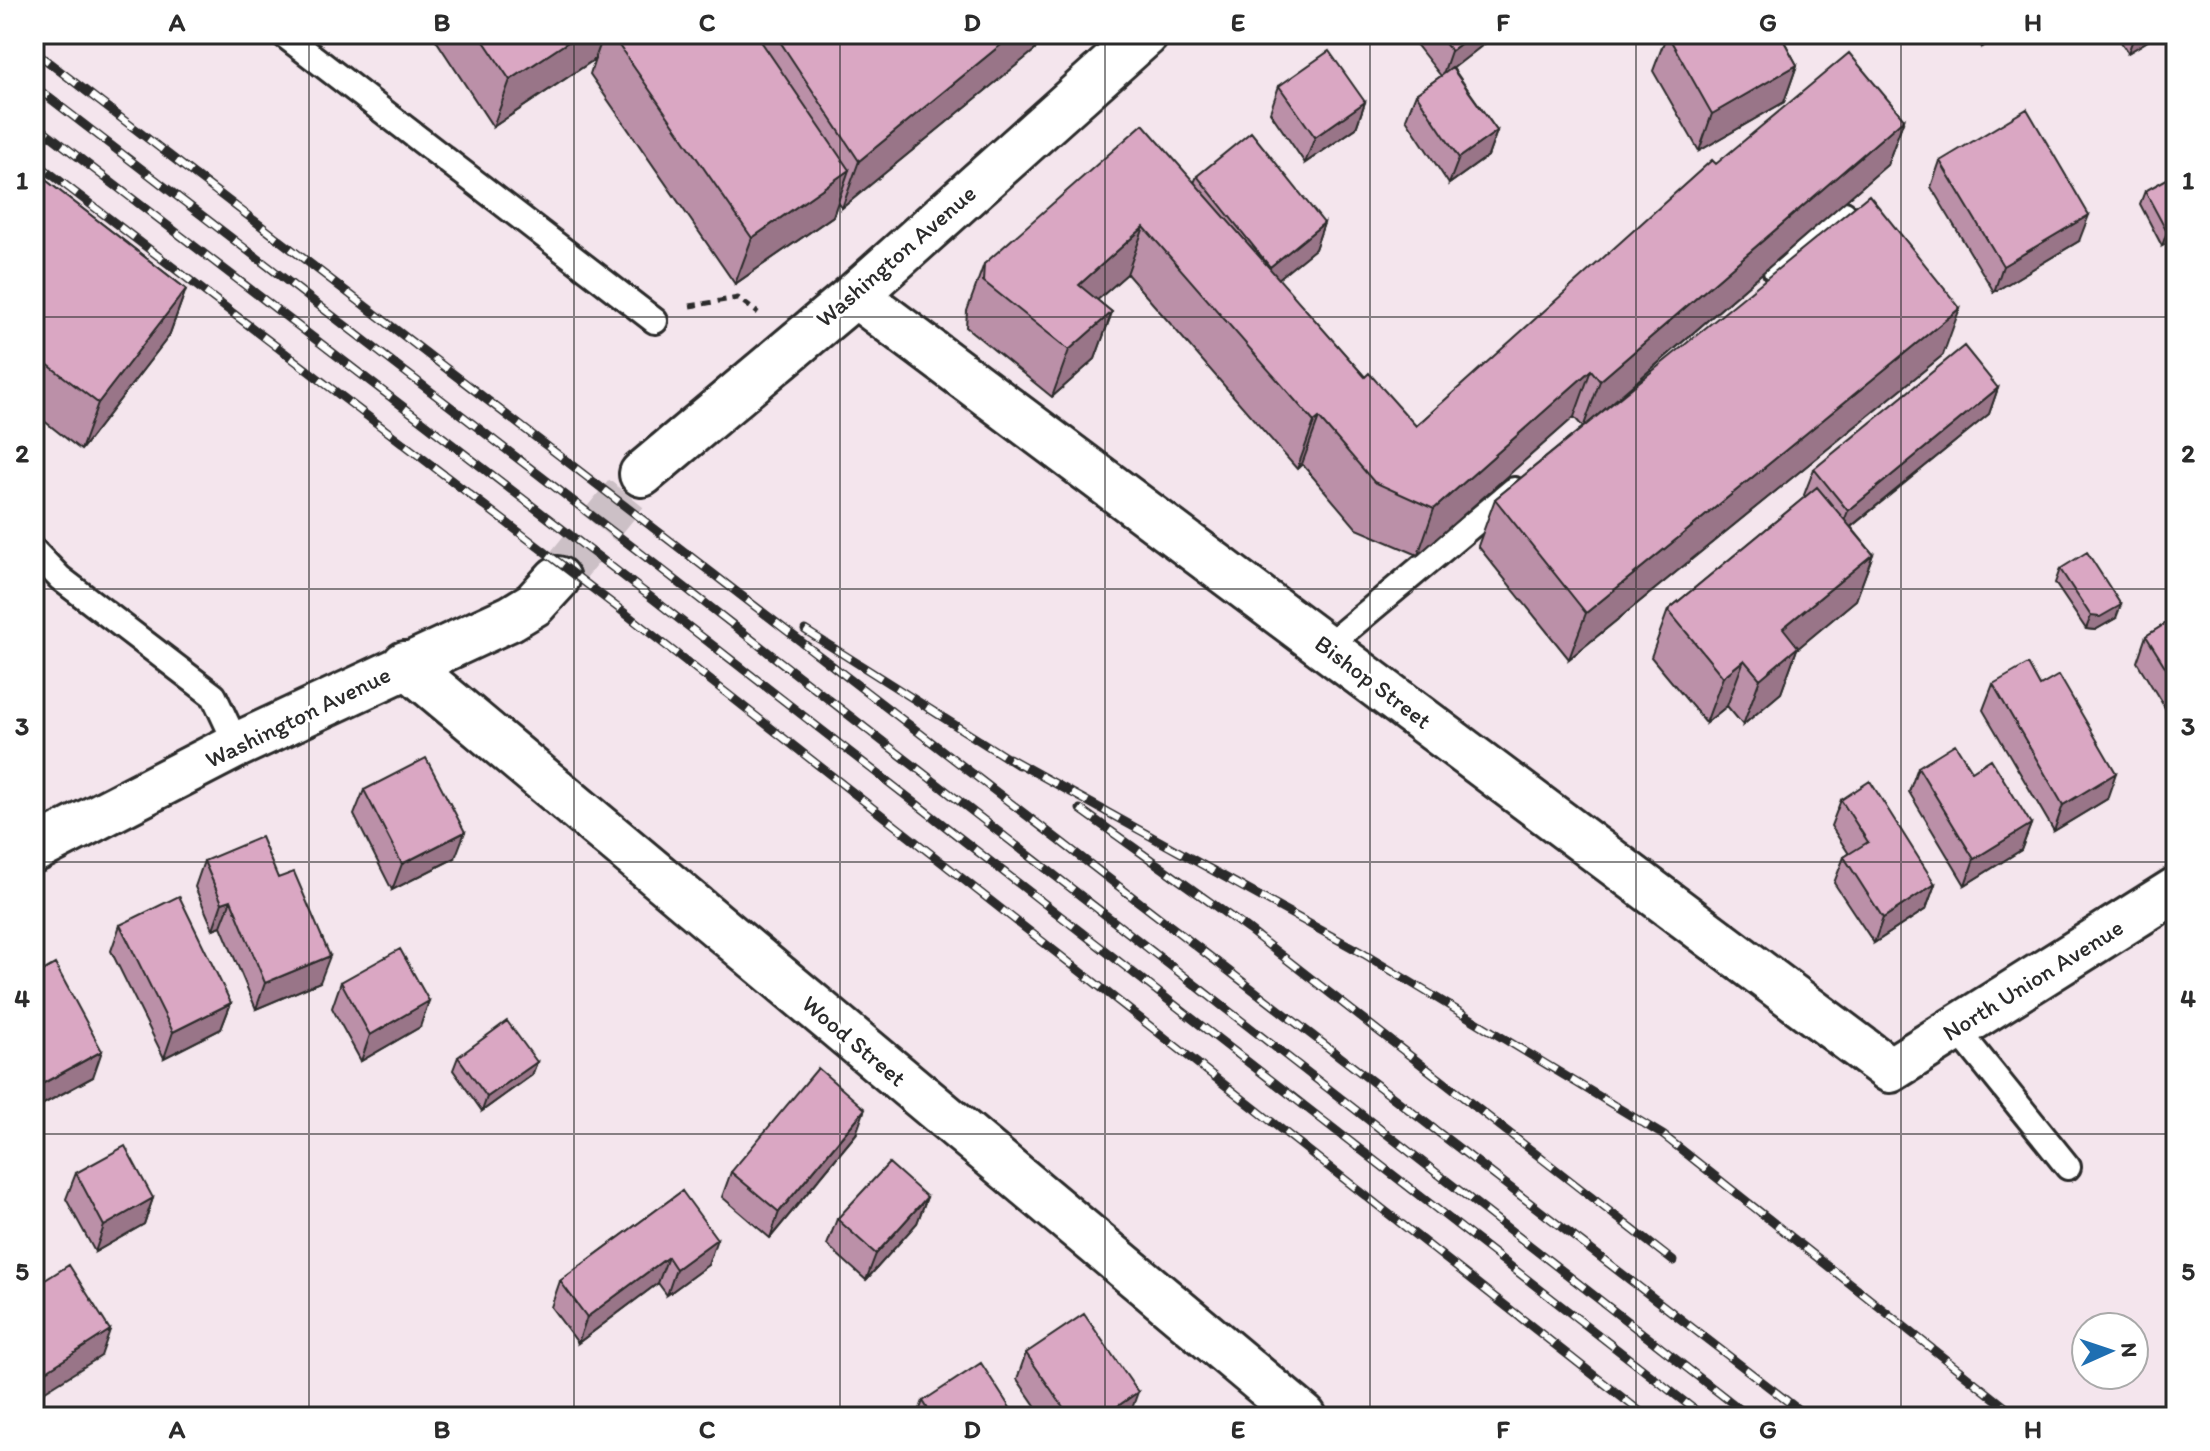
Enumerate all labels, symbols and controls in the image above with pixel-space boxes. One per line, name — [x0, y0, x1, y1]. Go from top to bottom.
text: A — [168, 6, 186, 38]
text: B — [434, 6, 451, 38]
text: C — [699, 6, 716, 38]
text: D — [963, 6, 981, 38]
text: E — [1231, 6, 1245, 38]
text: F — [1496, 6, 1510, 38]
text: G — [1759, 6, 1777, 38]
text: H — [2024, 6, 2042, 38]
text: 1 — [16, 164, 28, 196]
text: 1 — [2182, 164, 2194, 196]
street label: Washington Avenue — [810, 178, 982, 333]
text: 2 — [15, 437, 29, 469]
text: 2 — [2181, 437, 2195, 469]
street label: Bishop Street — [1309, 628, 1437, 735]
street label: Washington Avenue — [200, 659, 395, 774]
text: 3 — [15, 710, 29, 742]
text: 3 — [2181, 710, 2195, 742]
street label: North Union Avenue — [1937, 912, 2128, 1047]
text: 4 — [14, 982, 30, 1014]
text: 4 — [2180, 982, 2196, 1014]
street label: Wood Street — [796, 989, 912, 1093]
text: 5 — [15, 1255, 29, 1287]
text: 5 — [2181, 1255, 2195, 1287]
north arrow — [2070, 1311, 2150, 1391]
text: N — [2116, 1342, 2143, 1358]
text: A — [168, 1413, 186, 1445]
text: B — [434, 1413, 451, 1445]
text: C — [699, 1413, 716, 1445]
text: D — [963, 1413, 981, 1445]
text: E — [1231, 1413, 1245, 1445]
text: F — [1496, 1413, 1510, 1445]
text: G — [1759, 1413, 1777, 1445]
text: H — [2024, 1413, 2042, 1445]

